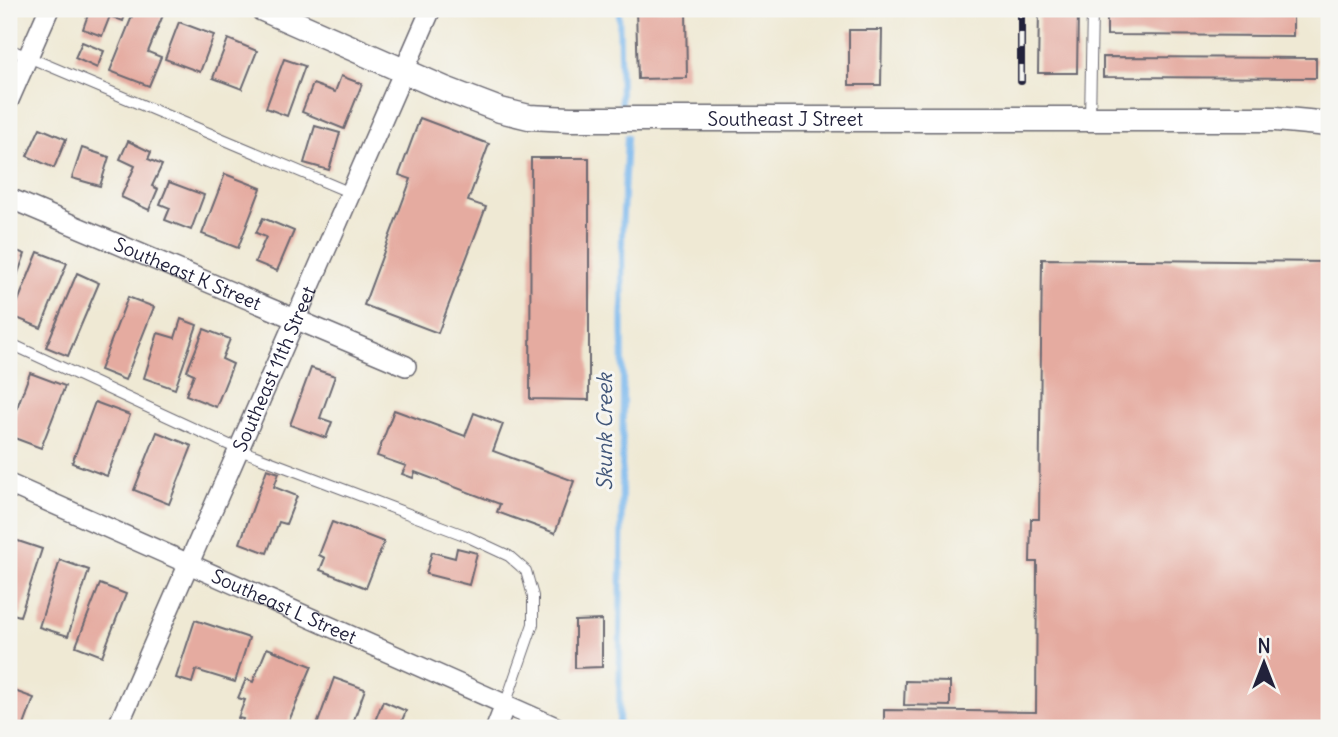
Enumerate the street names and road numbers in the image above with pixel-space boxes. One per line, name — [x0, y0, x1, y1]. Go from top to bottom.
street label: Southeast J Street — [708, 107, 863, 131]
street label: Southeast K Street — [110, 232, 265, 315]
street label: Southeast 11th Street — [227, 282, 321, 455]
street label: Southeast L Street — [208, 564, 360, 649]

